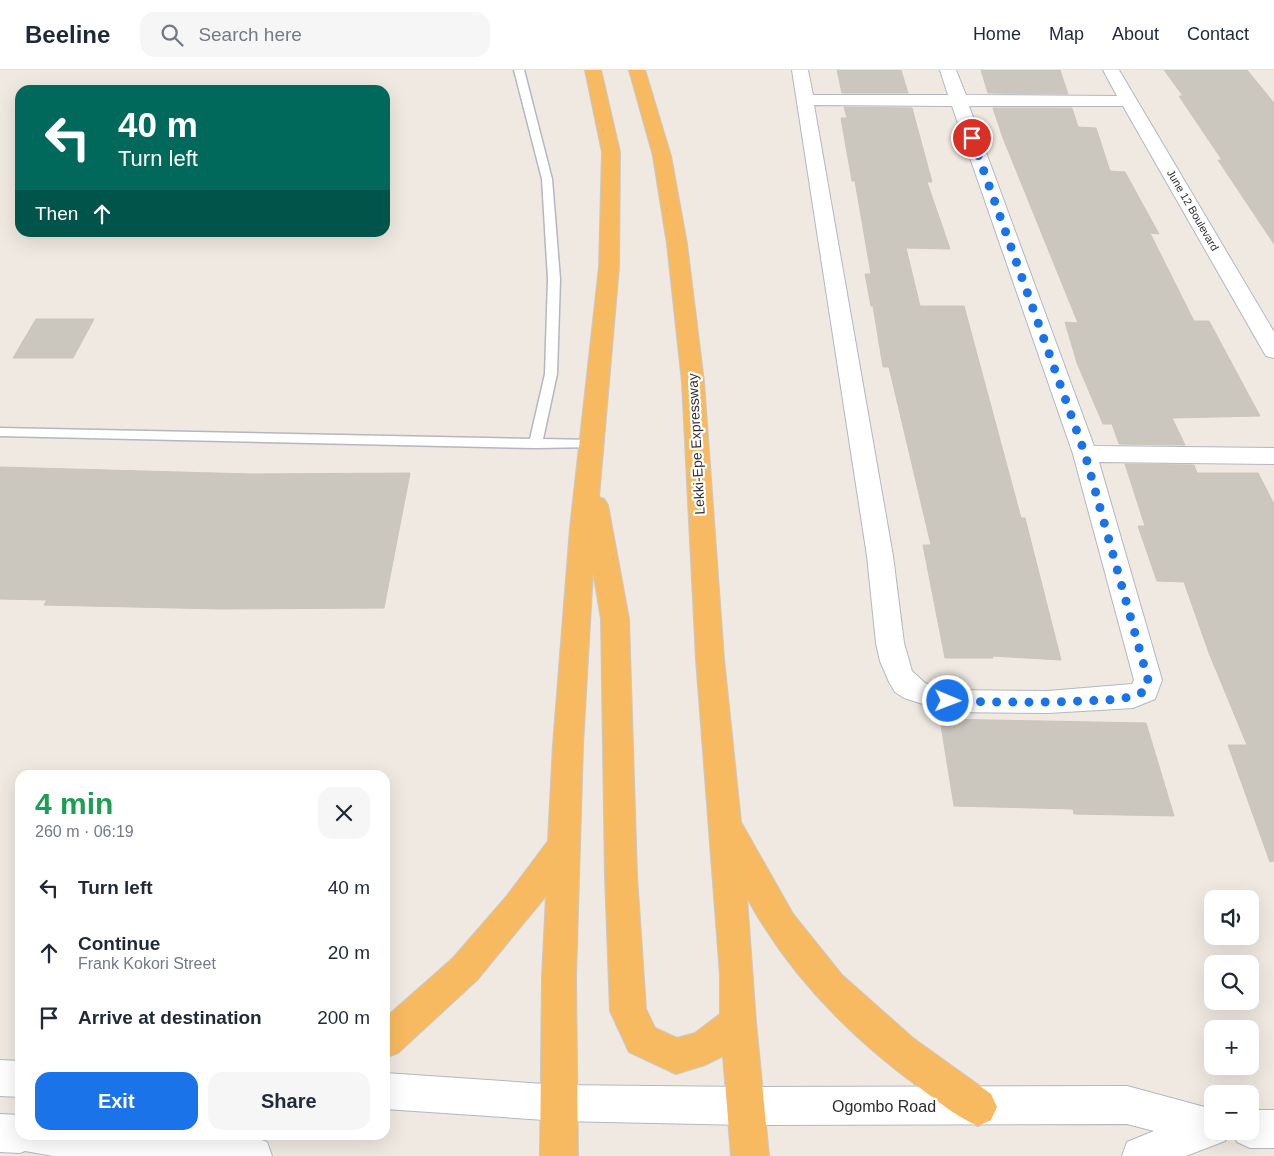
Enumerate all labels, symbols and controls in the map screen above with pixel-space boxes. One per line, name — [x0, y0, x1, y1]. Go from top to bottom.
search box — [140, 12, 490, 57]
text: Beeline — [25, 21, 110, 48]
icon: search — [158, 21, 186, 49]
text: Search here — [198, 24, 302, 45]
text: Home — [973, 24, 1021, 44]
text: Map — [1049, 24, 1084, 44]
text: About — [1112, 24, 1159, 44]
text: Contact — [1187, 24, 1249, 44]
icon: left — [35, 105, 100, 170]
text: 40 m — [118, 105, 198, 144]
pin — [951, 117, 993, 159]
icon: arrive — [958, 124, 986, 152]
text: Turn left — [118, 146, 198, 171]
street label: June 12 Boulevard — [1165, 167, 1221, 253]
icon: ahead — [88, 200, 116, 228]
text: Then — [35, 203, 78, 224]
street label: Lekki-Epe Expressway — [684, 373, 708, 515]
position arrow — [921, 674, 973, 726]
text: 4 min — [35, 787, 113, 820]
button: close — [318, 787, 370, 839]
text: 260 m · 06:19 — [35, 823, 134, 840]
icon: left — [35, 874, 63, 902]
text: Turn left — [78, 877, 153, 898]
text: 40 m — [328, 877, 370, 898]
map controls — [1204, 890, 1259, 1140]
button: sound — [1204, 890, 1259, 945]
text: Continue — [78, 933, 160, 954]
icon: ahead — [35, 939, 63, 967]
text: 20 m — [328, 942, 370, 963]
text: Frank Kokori Street — [78, 955, 216, 972]
button: search — [1204, 955, 1259, 1010]
icon: arrive — [35, 1004, 63, 1032]
text: Arrive at destination — [78, 1007, 262, 1028]
text: 200 m — [317, 1007, 370, 1028]
button: + — [1204, 1020, 1259, 1075]
button: Exit — [35, 1072, 198, 1130]
button: Share — [208, 1072, 370, 1130]
button: − — [1204, 1085, 1259, 1140]
street label: Ogombo Road — [832, 1098, 936, 1115]

